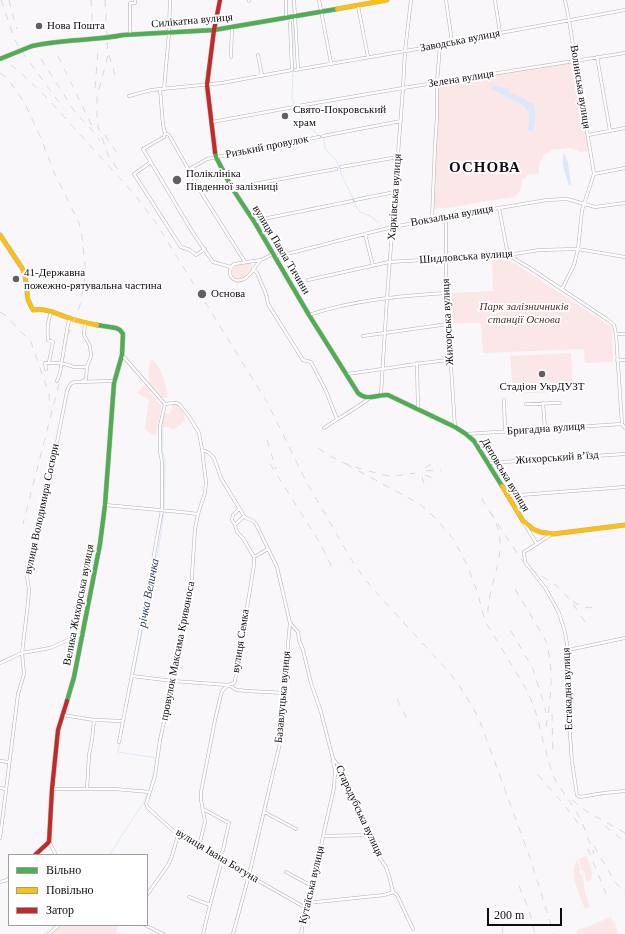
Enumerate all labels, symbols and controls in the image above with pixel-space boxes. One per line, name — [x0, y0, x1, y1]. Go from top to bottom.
street label: Силікатна вулиця — [151, 11, 233, 31]
place label: Нова Пошта — [47, 19, 105, 33]
marker: Нова Пошта — [34, 21, 44, 31]
street label: Заводська вулиця — [419, 27, 501, 55]
street label: Волинська вулиця — [567, 44, 593, 130]
street label: Зелена вулиця — [427, 67, 495, 91]
place label: Свято-Покровський храм — [293, 103, 386, 129]
marker: Свято-Покровський храм — [280, 111, 290, 121]
street label: Ризький провулок — [224, 132, 310, 162]
street label: Харківська вулиця — [385, 153, 405, 241]
district label: ОСНОВА — [449, 159, 521, 177]
place label: Поліклініка Південної залізниці — [186, 167, 278, 193]
marker: Поліклініка Південної залізниці — [171, 174, 183, 186]
street label: Вокзальна вулиця — [410, 202, 494, 230]
street label: вулиця Павла Тичини — [249, 203, 313, 297]
street label: Шидловська вулиця — [419, 247, 513, 267]
place label: 41-Державна пожежно-рятувальна частина — [24, 266, 162, 292]
marker: 41-Державна пожежно-рятувальна частина — [11, 274, 21, 284]
street label: Жихорська вулиця — [439, 278, 457, 366]
place label: Основа — [211, 287, 245, 301]
marker: Основа — [196, 288, 208, 300]
park label: Парк залізничників станції Основа — [480, 300, 568, 326]
marker: Стадіон УкрДУЗТ — [537, 369, 547, 379]
place label: Стадіон УкрДУЗТ — [500, 380, 584, 394]
street label: Бригадна вулиця — [506, 420, 586, 438]
street label: Деповська вулиця — [478, 436, 532, 514]
street label: вулиця Володимира Сосюри — [22, 442, 62, 576]
street label: Жихорський в’їзд — [515, 449, 599, 467]
street label: Велика Жихорська вулиця — [61, 543, 97, 667]
water label: річка Величка — [135, 557, 163, 629]
street label: провулок Максима Кривоноса — [158, 580, 198, 722]
street label: вулиця Семка — [229, 608, 253, 674]
street label: Естакадна вулиця — [560, 647, 576, 731]
street label: Базавлуцька вулиця — [272, 650, 294, 744]
street label: Стародубська вулиця — [332, 763, 386, 859]
street label: вулиця Івана Богуна — [173, 826, 261, 886]
street label: Кутаїська вулиця — [297, 845, 327, 925]
legend — [8, 854, 148, 926]
text: Вільно — [46, 863, 81, 877]
text: Повільно — [46, 883, 94, 897]
scale bar — [489, 900, 564, 926]
text: Затор — [46, 903, 74, 917]
text: 200 m — [494, 908, 524, 922]

